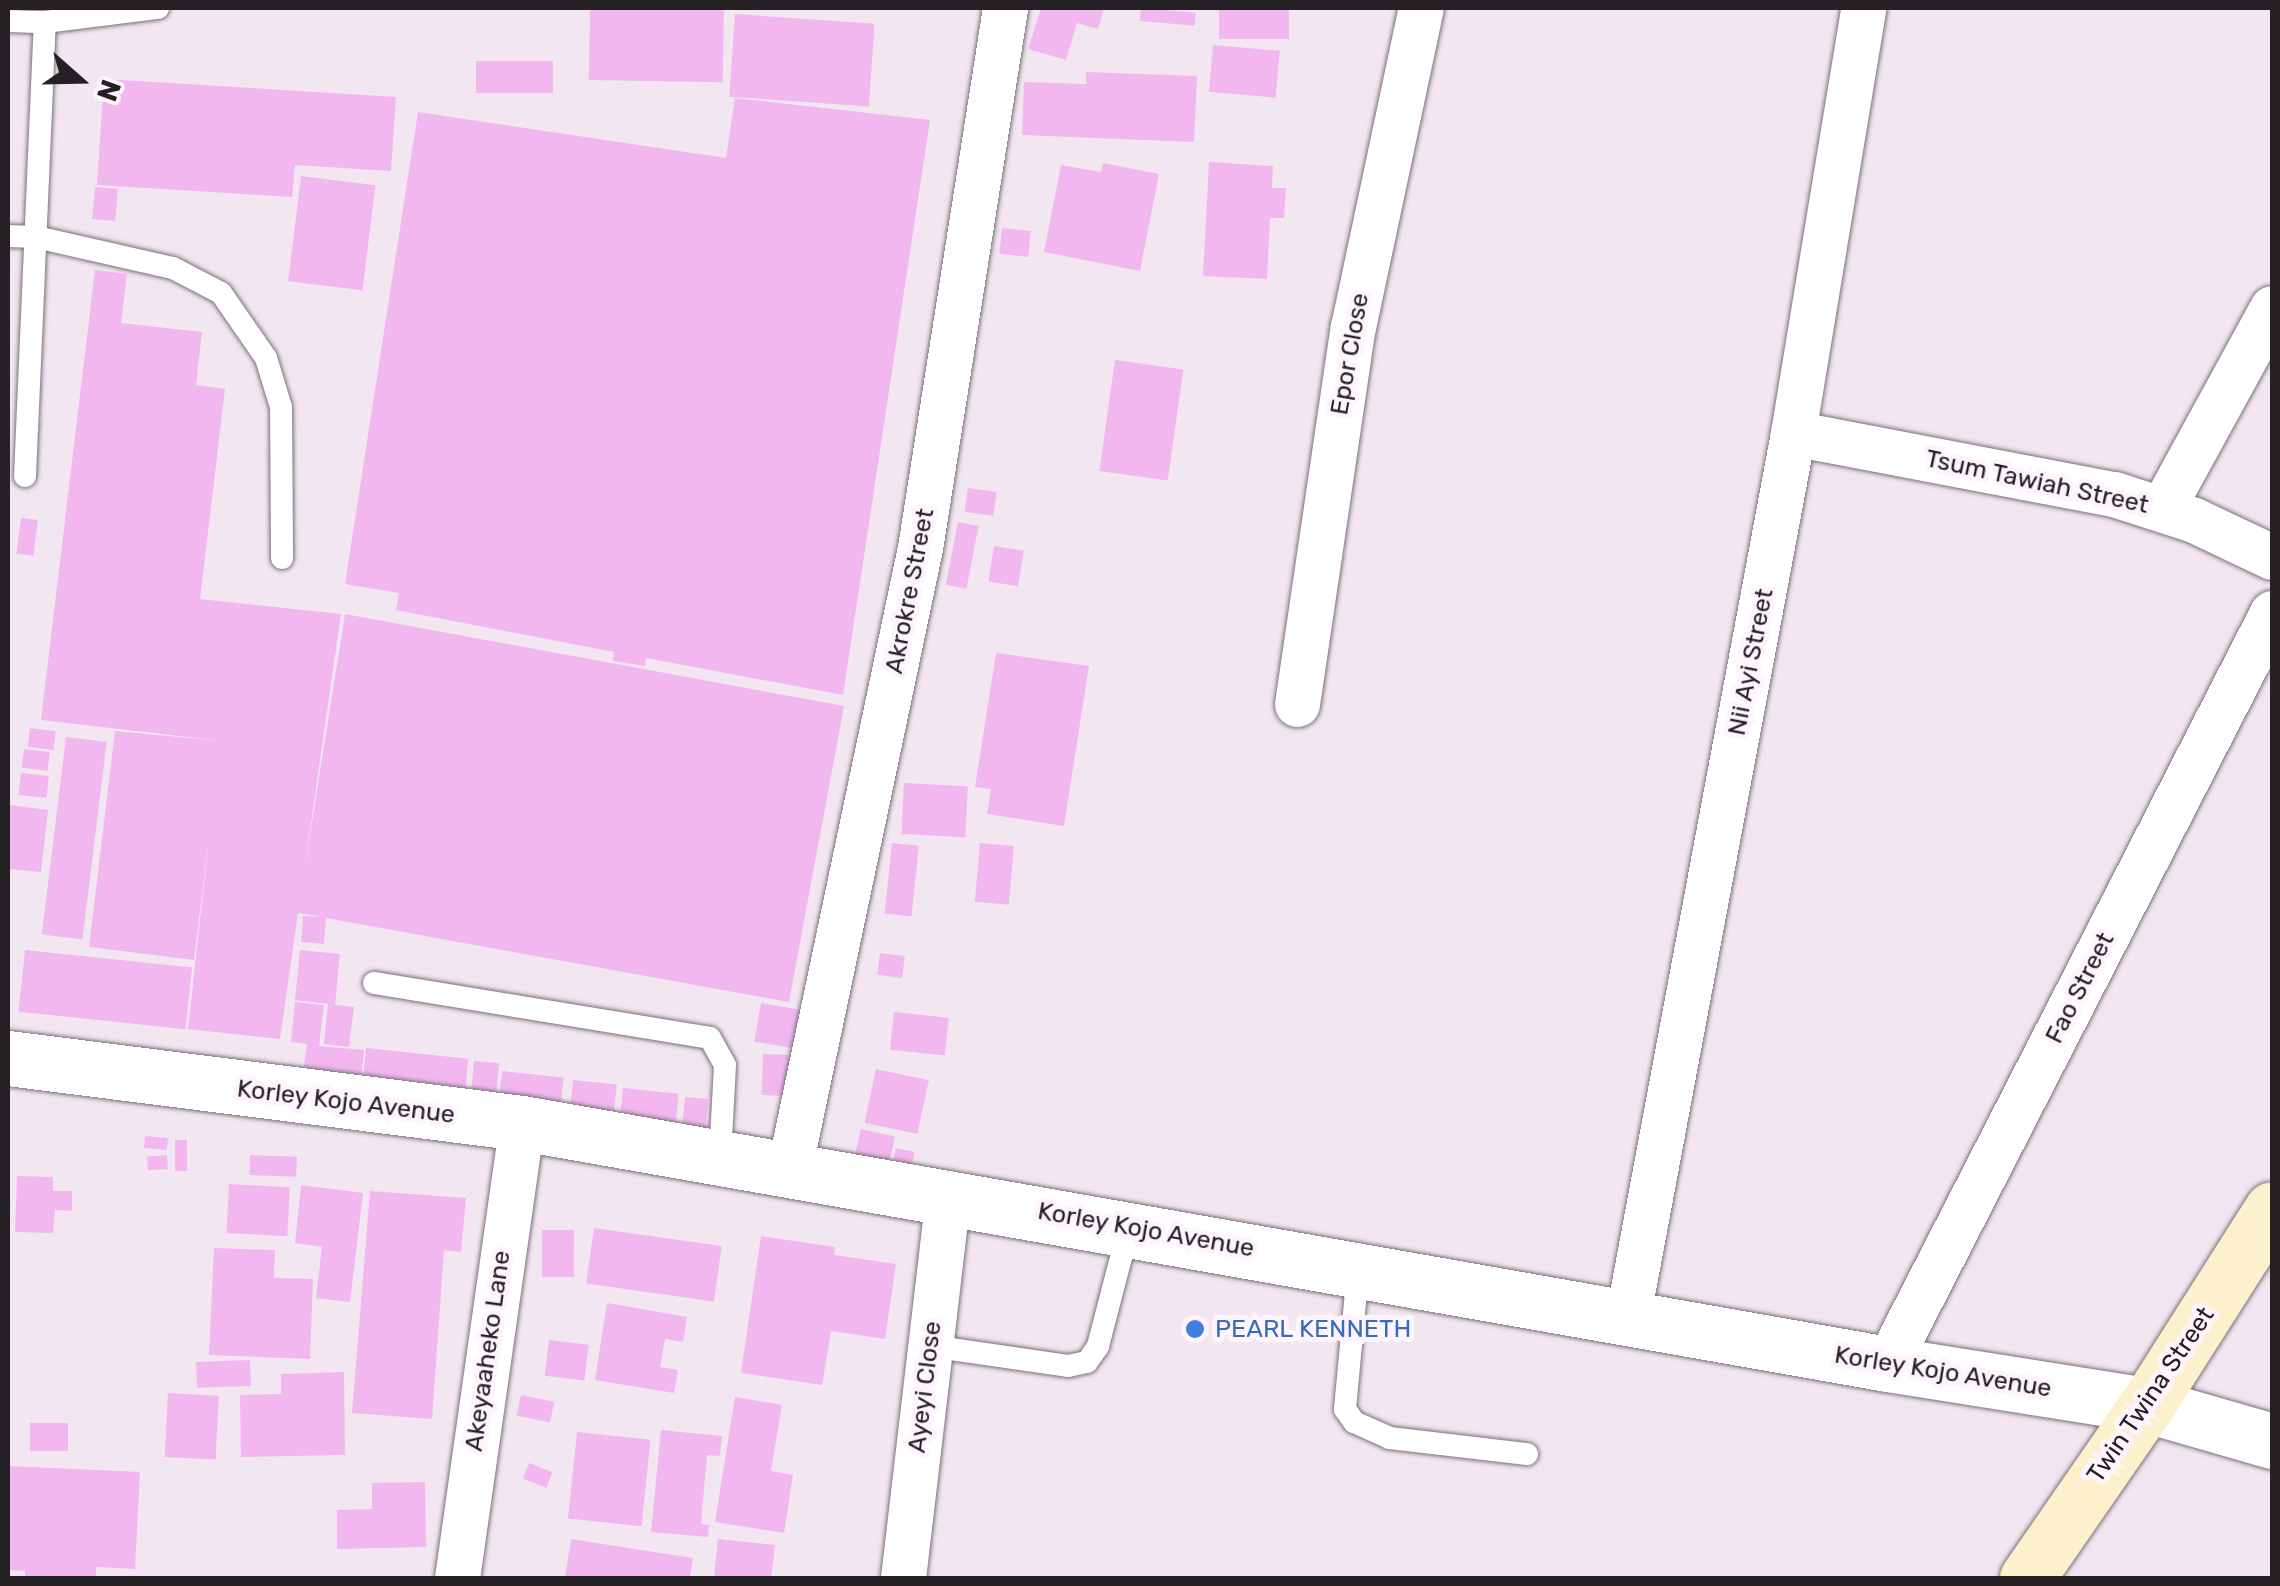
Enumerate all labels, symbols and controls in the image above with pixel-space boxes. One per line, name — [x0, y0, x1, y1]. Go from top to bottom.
north arrow — [30, 30, 130, 130]
text: N — [90, 75, 128, 106]
street label: Epor Close — [1324, 290, 1376, 418]
street label: Tsum Tawiah Street — [1922, 444, 2152, 520]
street label: Akrokre Street — [879, 506, 941, 676]
street label: Nii Ayi Street — [1722, 586, 1780, 738]
street label: Fao Street — [2039, 928, 2121, 1048]
street label: Korley Kojo Avenue — [235, 1074, 457, 1130]
street label: Korley Kojo Avenue — [1035, 1196, 1257, 1264]
street label: Akeyaaheko Lane — [459, 1249, 517, 1453]
street label: Twin Twina Street — [2081, 1301, 2221, 1489]
place label: PEARL KENNETH — [1215, 1314, 1412, 1344]
marker: PEARL KENNETH — [1184, 1318, 1206, 1340]
street label: Ayeyi Close — [902, 1319, 948, 1455]
street label: Korley Kojo Avenue — [1832, 1340, 2054, 1404]

